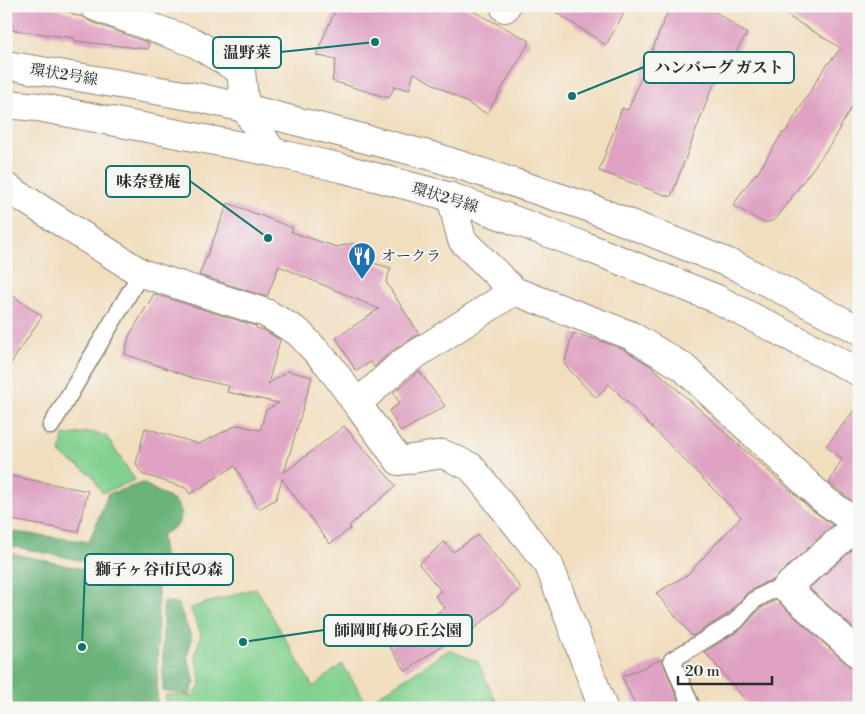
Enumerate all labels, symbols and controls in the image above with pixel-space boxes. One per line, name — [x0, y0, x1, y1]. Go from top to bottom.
callout: 温野菜 — [213, 37, 281, 68]
text: 温野菜 — [223, 43, 271, 63]
callout: ハンバーグ ガスト — [644, 52, 794, 83]
text: ハンバーグ ガスト — [654, 58, 784, 78]
street label: 環状2号線 — [29, 60, 99, 90]
callout: 味奈登庵 — [106, 166, 190, 197]
text: 味奈登庵 — [116, 172, 180, 192]
street label: 環状2号線 — [409, 179, 481, 217]
restaurant icon: オークラ — [347, 241, 377, 280]
place label: オークラ — [381, 247, 441, 266]
callout: 獅子ヶ谷市民の森 — [85, 554, 233, 585]
text: 獅子ヶ谷市民の森 — [95, 560, 223, 580]
callout: 師岡町梅の丘公園 — [324, 615, 472, 646]
text: 師岡町梅の丘公園 — [334, 621, 462, 641]
scale bar — [678, 654, 771, 686]
text: 20 m — [685, 662, 720, 681]

